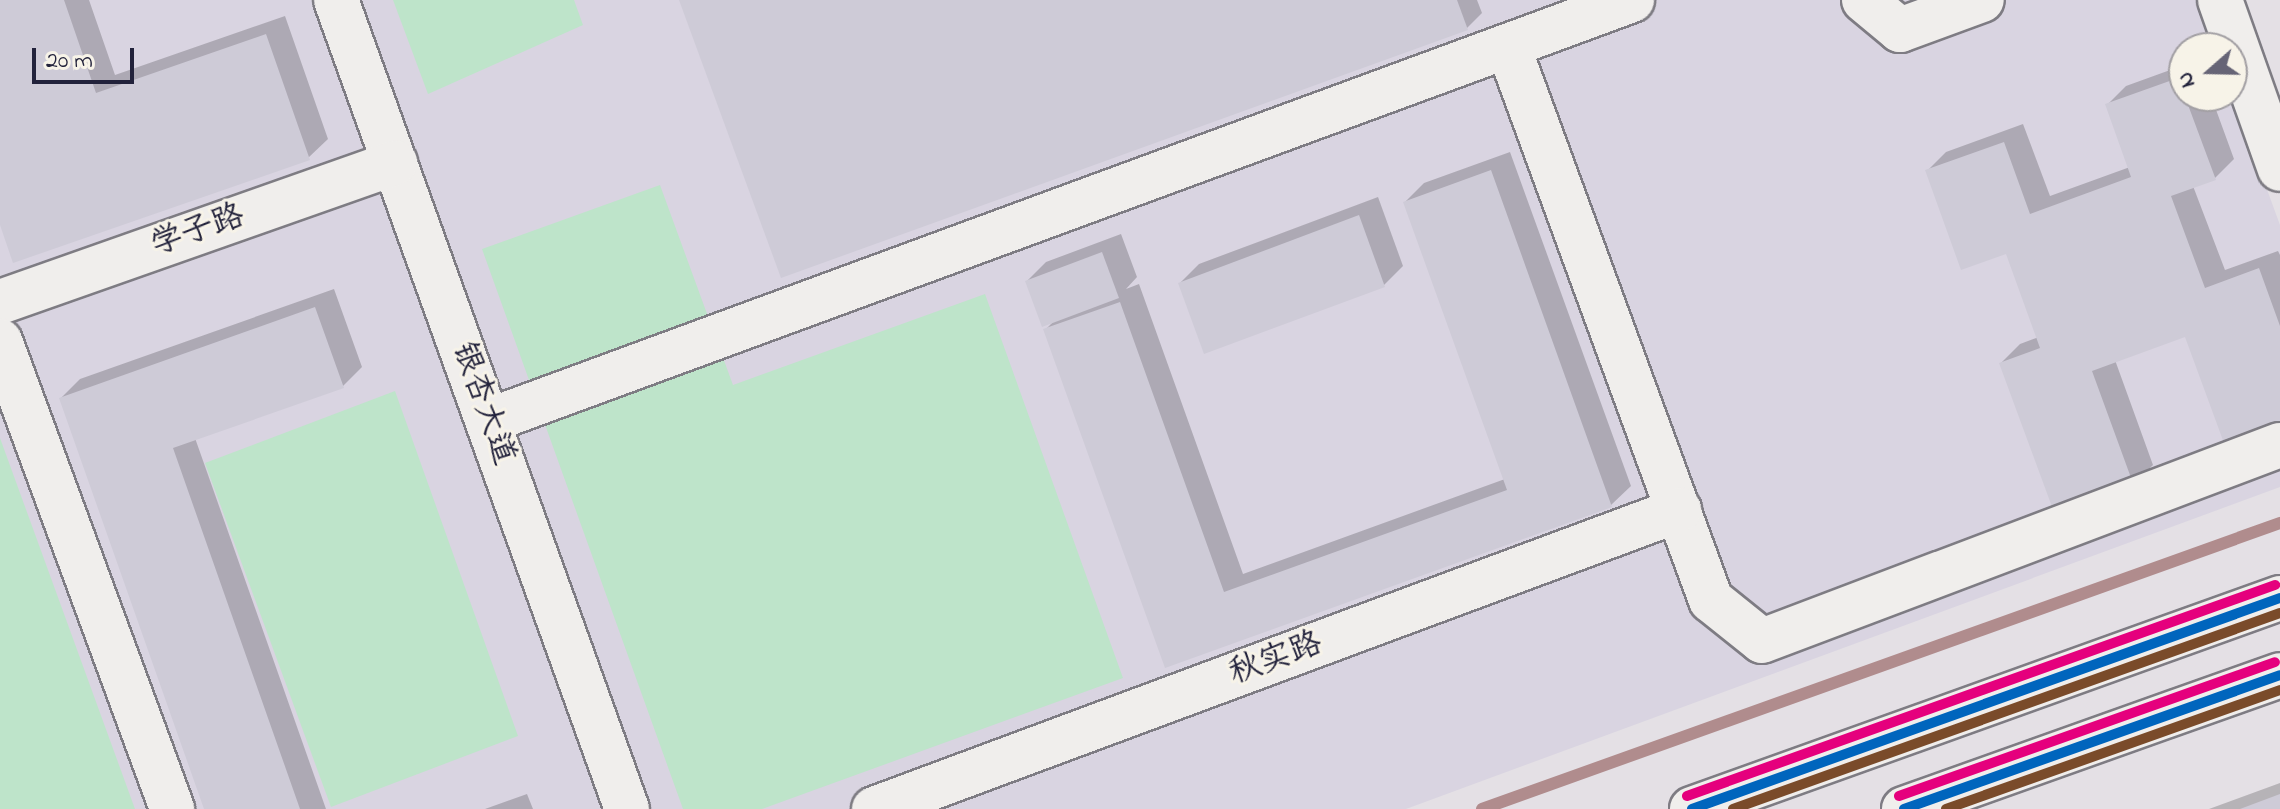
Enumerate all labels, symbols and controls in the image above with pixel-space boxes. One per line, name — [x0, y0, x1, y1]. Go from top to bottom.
scale bar — [36, 32, 138, 82]
north arrow — [2168, 32, 2248, 112]
text: 20 m — [46, 44, 93, 79]
text: N — [2170, 67, 2205, 92]
street label: 学子路 — [146, 198, 250, 266]
street label: 银杏大道 — [442, 337, 522, 471]
street label: 秋实路 — [1224, 626, 1328, 694]

